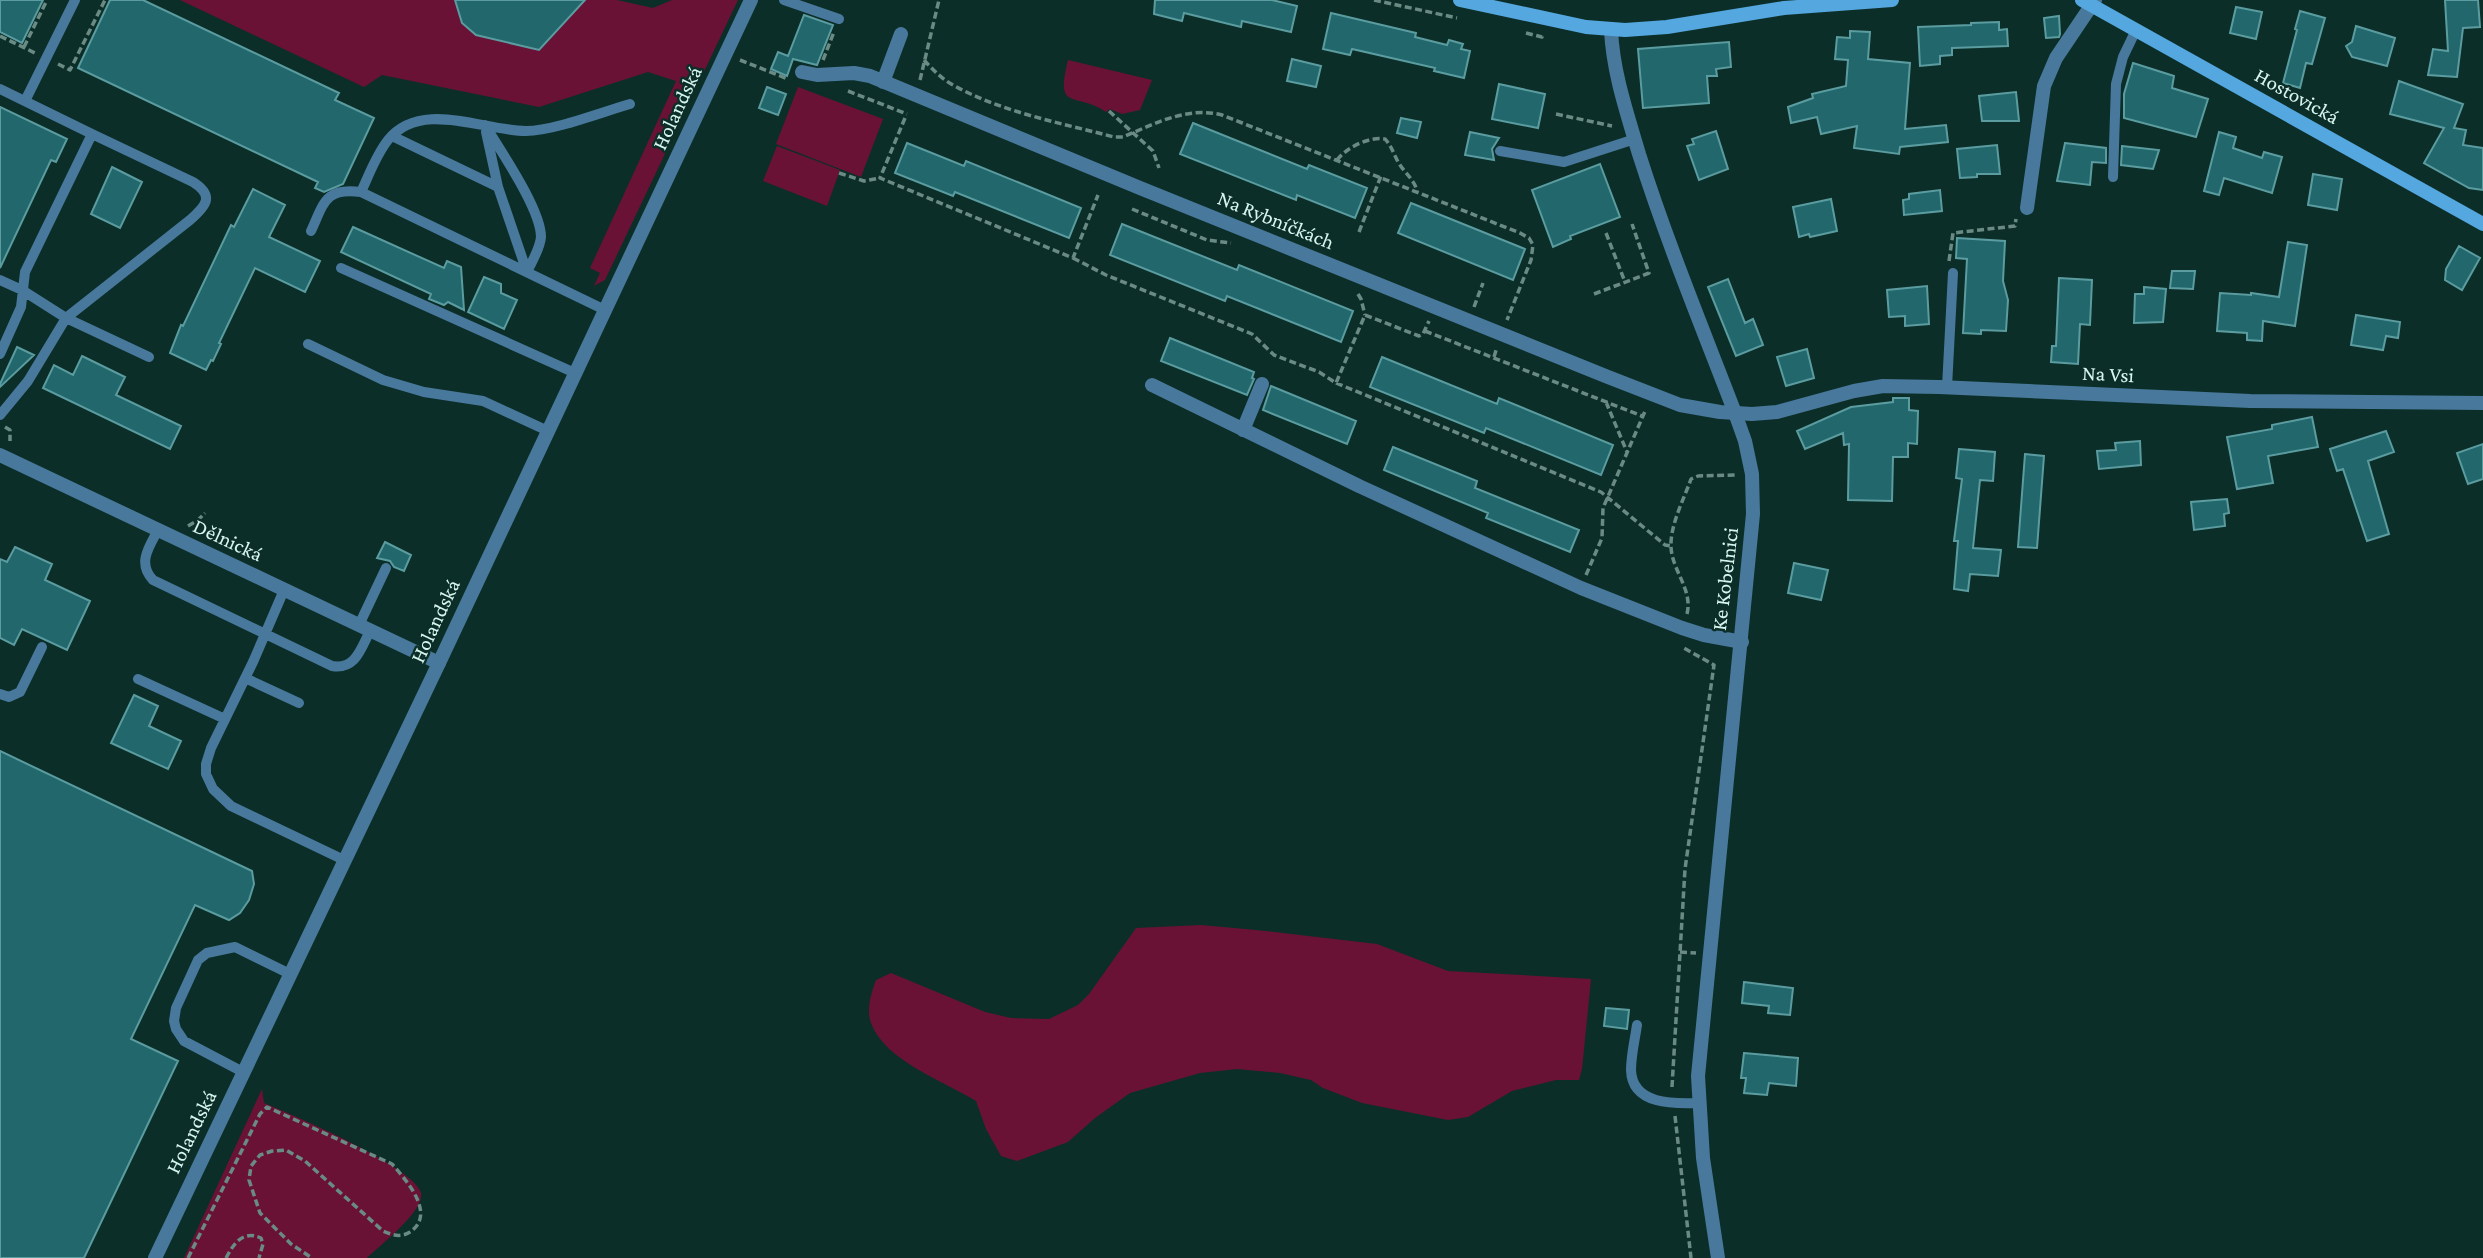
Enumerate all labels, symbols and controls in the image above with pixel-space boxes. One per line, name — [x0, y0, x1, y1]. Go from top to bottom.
street label: Holandská — [647, 62, 707, 154]
street label: Hostovická — [2250, 63, 2344, 129]
street label: Na Rybníčkách — [1214, 186, 1338, 254]
street label: Na Vsi — [2081, 361, 2135, 387]
street label: Dělnická — [189, 514, 267, 567]
street label: Ke Kobelnici — [1707, 526, 1743, 632]
street label: Holandská — [405, 575, 465, 667]
street label: Holandská — [161, 1086, 222, 1178]

